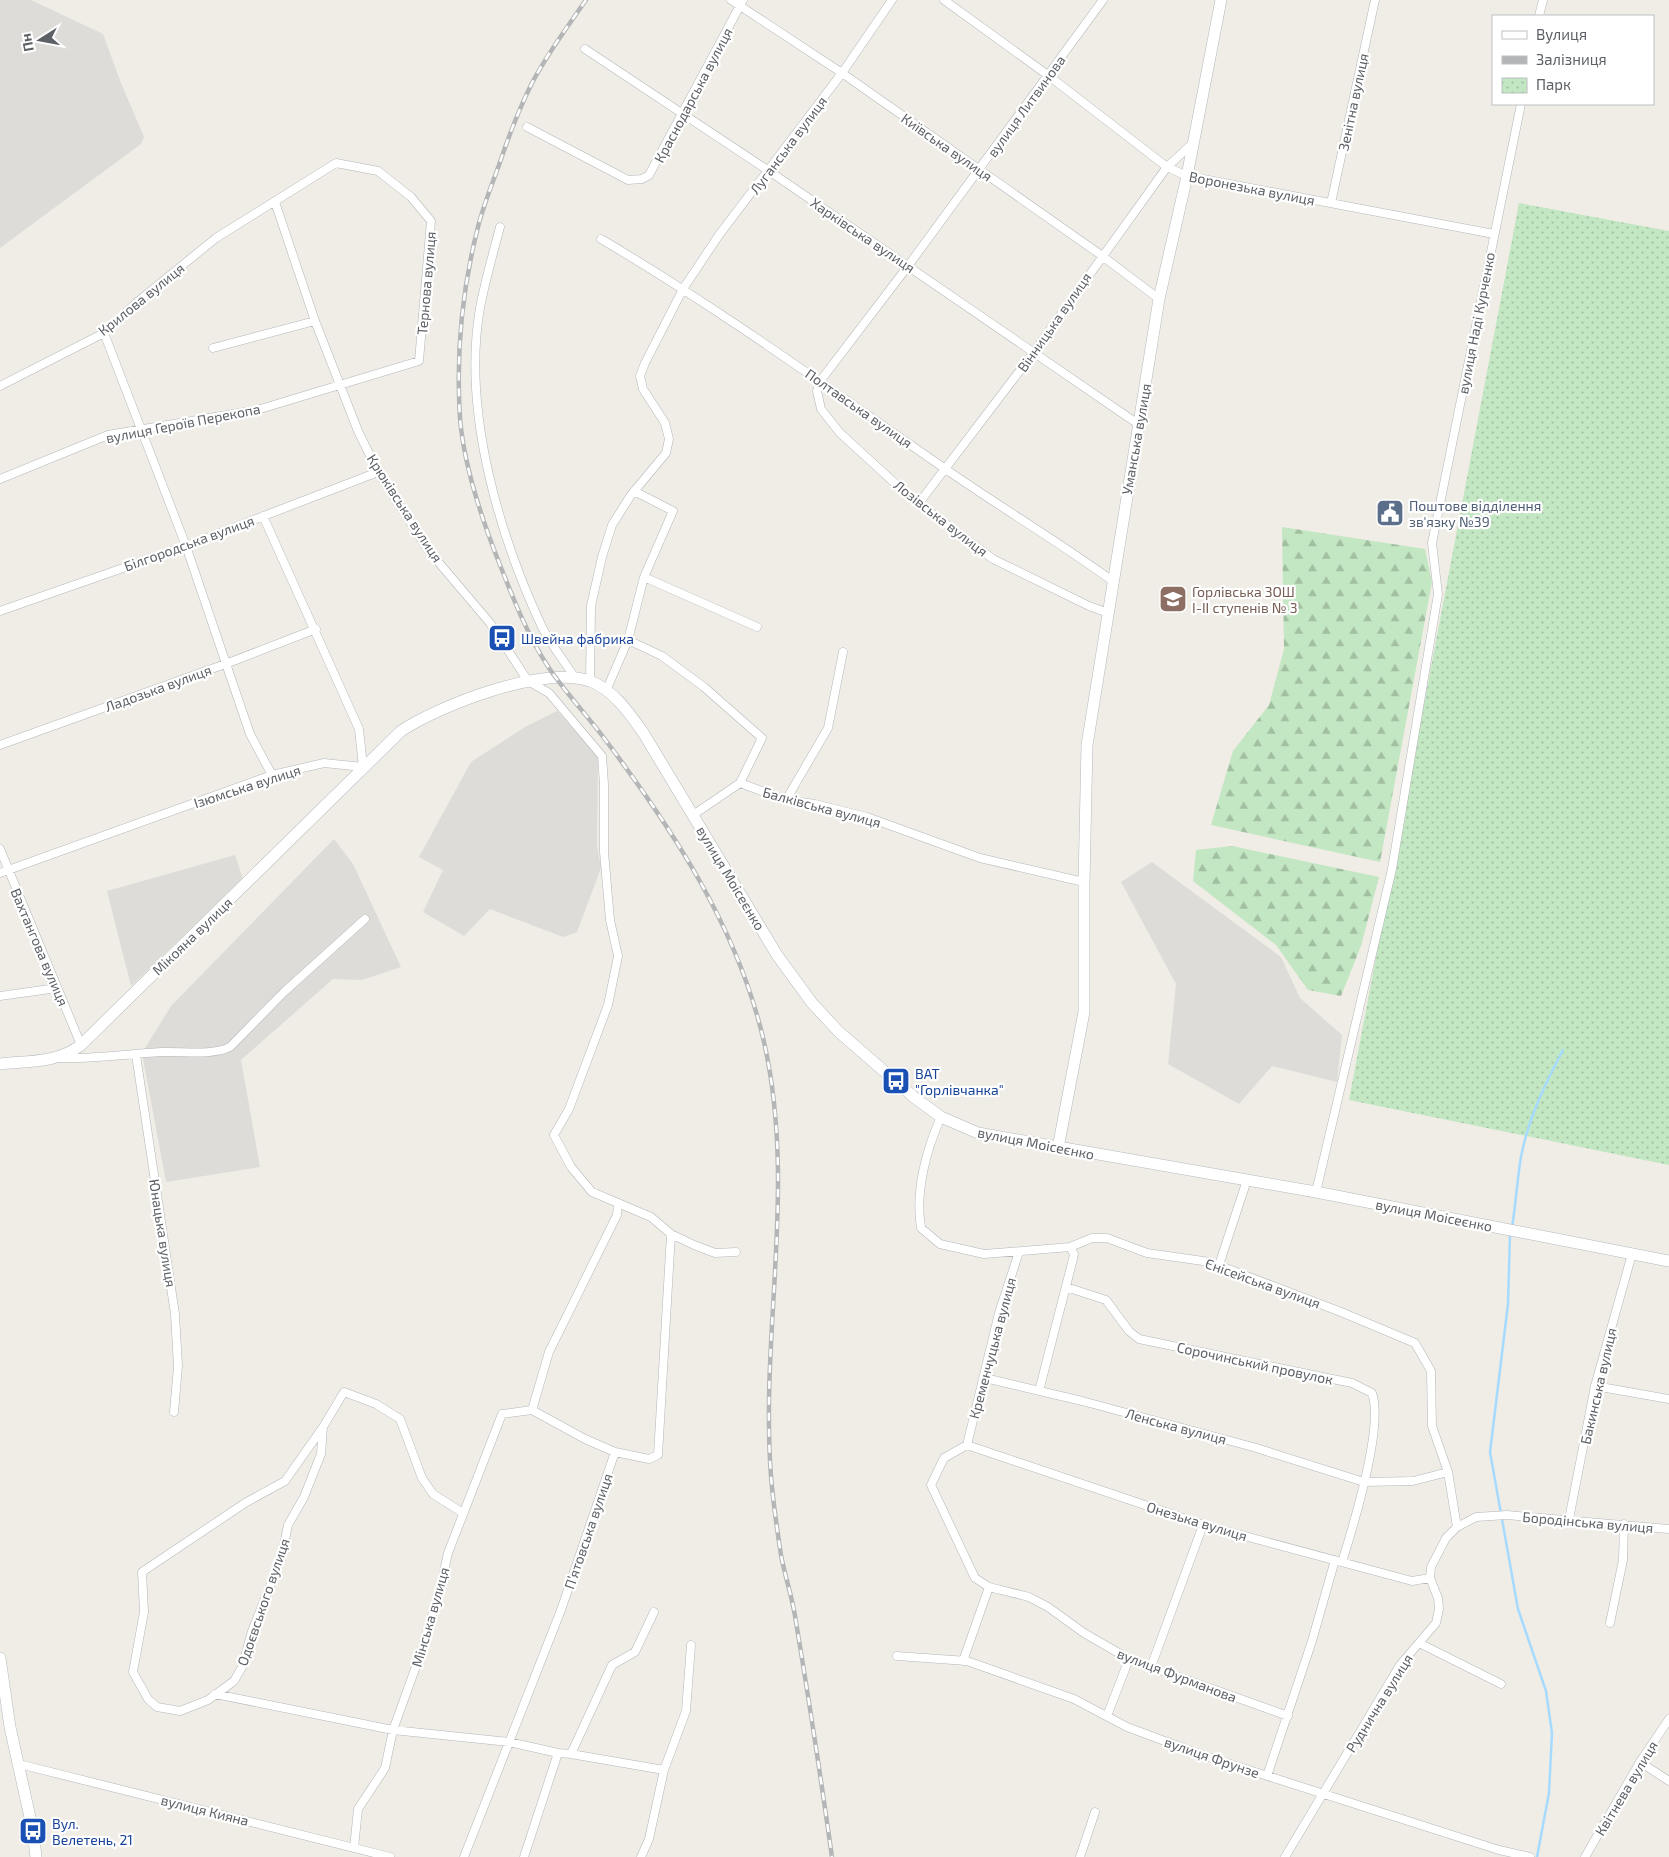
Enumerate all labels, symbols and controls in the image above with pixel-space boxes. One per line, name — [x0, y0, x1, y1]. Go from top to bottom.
north arrow — [15, 15, 65, 65]
legend — [1492, 15, 1654, 105]
street label: Краснодарська вулиця — [650, 25, 736, 165]
text: Вулиця — [1536, 25, 1587, 44]
text: Пн — [17, 32, 37, 53]
text: Залізниця — [1536, 50, 1607, 68]
street label: вулиця Литвинова — [983, 52, 1069, 160]
street label: Зенітна вулиця — [1334, 52, 1372, 152]
text: Парк — [1536, 75, 1571, 93]
street label: Луганська вулиця — [746, 93, 830, 197]
street label: Київська вулиця — [898, 109, 996, 185]
street label: Воронезька вулиця — [1188, 167, 1316, 209]
street label: Харківська вулиця — [808, 194, 918, 276]
street label: Тернова вулиця — [413, 231, 439, 335]
street label: вулиця Наді Курченко — [1454, 251, 1498, 395]
street label: Крилова вулиця — [94, 259, 188, 339]
street label: Вінницька вулиця — [1013, 269, 1095, 375]
street label: Полтавська вулиця — [802, 365, 916, 451]
street label: Уманська вулиця — [1118, 382, 1154, 496]
street label: вулиця Героїв Перекопа — [104, 400, 262, 446]
street label: Крюківська вулиця — [364, 451, 446, 565]
street label: Лозівська вулиця — [891, 476, 991, 560]
place label: Поштове відділення зв'язку №39 — [1409, 497, 1541, 530]
public building icon: Поштове відділення зв'язку №39 — [1375, 498, 1405, 528]
street label: Білгородська вулиця — [122, 512, 256, 574]
place label: Горлівська ЗОШ І-ІІ ступенів № 3 — [1192, 583, 1298, 616]
school or university icon: Горлівська ЗОШ І-ІІ ступенів № 3 — [1158, 584, 1188, 614]
bus stop icon: Швейна фабрика — [487, 623, 517, 653]
place label: Швейна фабрика — [521, 630, 634, 647]
street label: Ладозька вулиця — [102, 661, 214, 715]
street label: Ізюмська вулиця — [191, 761, 303, 811]
street label: Балківська вулиця — [761, 783, 883, 831]
street label: вулиця Моісеєнко — [693, 823, 769, 933]
street label: Вахтангова вулиця — [8, 886, 72, 1008]
street label: Мікояна вулиця — [149, 894, 235, 978]
place label: ВАТ "Горлівчанка" — [915, 1065, 1004, 1098]
bus stop icon: ВАТ "Горлівчанка" — [881, 1066, 911, 1096]
street label: вулиця Моісеєнко — [976, 1123, 1096, 1163]
street label: Юнацька вулиця — [146, 1178, 180, 1288]
street label: вулиця Моісеєнко — [1374, 1195, 1494, 1235]
street label: Єнісейська вулиця — [1203, 1254, 1323, 1312]
street label: Кременчуцька вулиця — [965, 1275, 1019, 1421]
street label: Бакинська вулиця — [1576, 1326, 1620, 1446]
street label: Сорочинський провулок — [1175, 1338, 1335, 1388]
street label: Ленська вулиця — [1124, 1404, 1228, 1448]
street label: П’ятовська вулиця — [560, 1471, 616, 1591]
street label: Онезька вулиця — [1145, 1498, 1249, 1544]
street label: Бородінська вулиця — [1522, 1508, 1654, 1536]
street label: Одоєвського вулиця — [233, 1536, 293, 1668]
street label: Мінська вулиця — [408, 1565, 452, 1669]
street label: вулиця Фурманова — [1115, 1644, 1239, 1706]
street label: Руднична вулиця — [1342, 1651, 1416, 1755]
street label: вулиця Фрунзе — [1162, 1733, 1262, 1781]
street label: Квітнева вулиця — [1591, 1738, 1661, 1838]
street label: вулиця Кияна — [159, 1791, 251, 1829]
place label: Вул. Велетень, 21 — [52, 1815, 133, 1848]
bus stop icon: Вул. Велетень, 21 — [18, 1816, 48, 1846]

